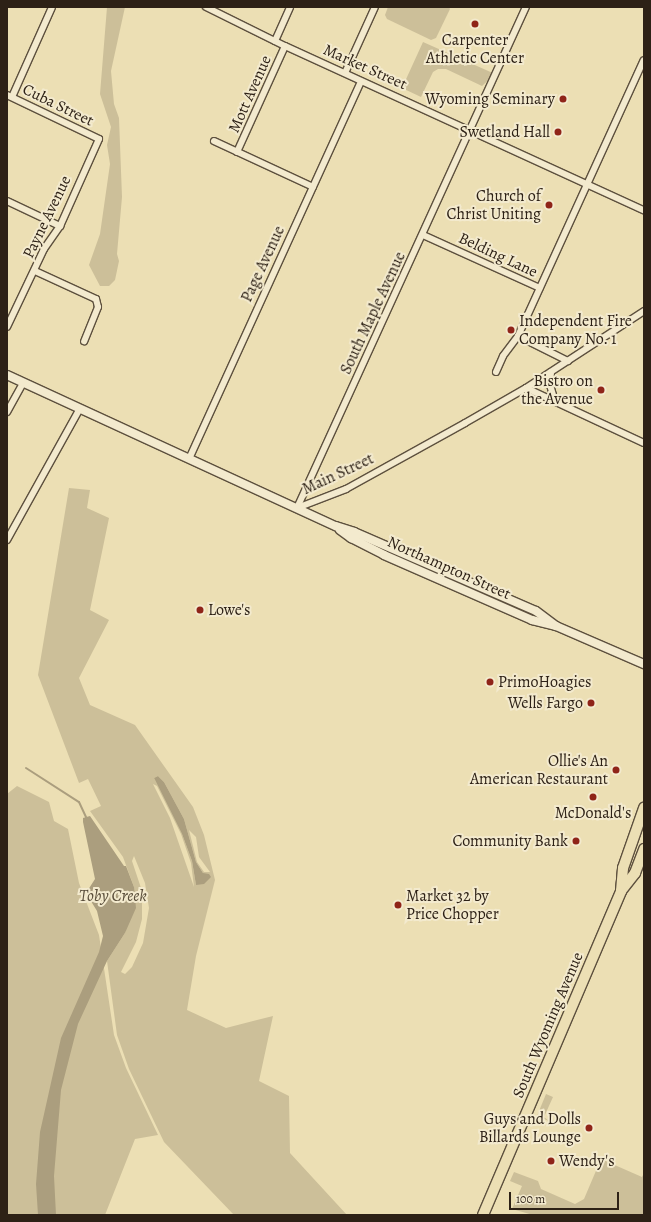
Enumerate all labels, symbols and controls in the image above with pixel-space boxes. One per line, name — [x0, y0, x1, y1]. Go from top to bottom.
marker: Carpenter Athletic Center — [470, 19, 480, 29]
place label: Carpenter Athletic Center — [426, 30, 524, 68]
street label: Market Street — [320, 40, 410, 94]
street label: Mott Avenue — [224, 52, 276, 136]
street label: Cuba Street — [19, 80, 97, 130]
place label: Wyoming Seminary — [425, 89, 555, 109]
marker: Wyoming Seminary — [558, 94, 568, 104]
place label: Swetland Hall — [459, 122, 550, 142]
marker: Swetland Hall — [553, 127, 563, 137]
street label: Payne Avenue — [19, 173, 75, 261]
place label: Church of Christ Uniting — [446, 186, 541, 224]
marker: Church of Christ Uniting — [544, 200, 554, 210]
street label: Page Avenue — [237, 223, 289, 305]
street label: Belding Lane — [455, 228, 541, 282]
street label: South Maple Avenue — [336, 249, 410, 377]
place label: Independent Fire Company No. 1 — [519, 311, 632, 349]
marker: Independent Fire Company No. 1 — [506, 325, 516, 335]
place label: Bistro on the Avenue — [521, 371, 593, 409]
marker: Bistro on the Avenue — [596, 385, 606, 395]
street label: Main Street — [299, 449, 377, 499]
street label: Northampton Street — [384, 532, 514, 604]
place label: Lowe's — [208, 600, 250, 620]
marker: Lowe's — [195, 605, 205, 615]
place label: PrimoHoagies — [498, 672, 592, 692]
marker: PrimoHoagies — [485, 677, 495, 687]
place label: Wells Fargo — [508, 693, 583, 713]
marker: Wells Fargo — [586, 698, 596, 708]
place label: Ollie's An American Restaurant — [470, 751, 608, 789]
marker: Ollie's An American Restaurant — [611, 765, 621, 775]
marker: McDonald's — [588, 792, 598, 802]
place label: McDonald's — [555, 803, 631, 823]
place label: Community Bank — [452, 831, 568, 851]
marker: Community Bank — [571, 836, 581, 846]
water label: Toby Creek — [79, 886, 147, 906]
place label: Market 32 by Price Chopper — [406, 886, 499, 924]
marker: Market 32 by Price Chopper — [393, 900, 403, 910]
street label: South Wyoming Avenue — [509, 949, 587, 1101]
place label: Guys and Dolls Billards Lounge — [479, 1109, 581, 1147]
marker: Guys and Dolls Billards Lounge — [584, 1123, 594, 1133]
place label: Wendy's — [559, 1151, 615, 1171]
marker: Wendy's — [546, 1156, 556, 1166]
scale bar — [511, 1184, 621, 1210]
text: 100 m — [516, 1191, 545, 1207]

